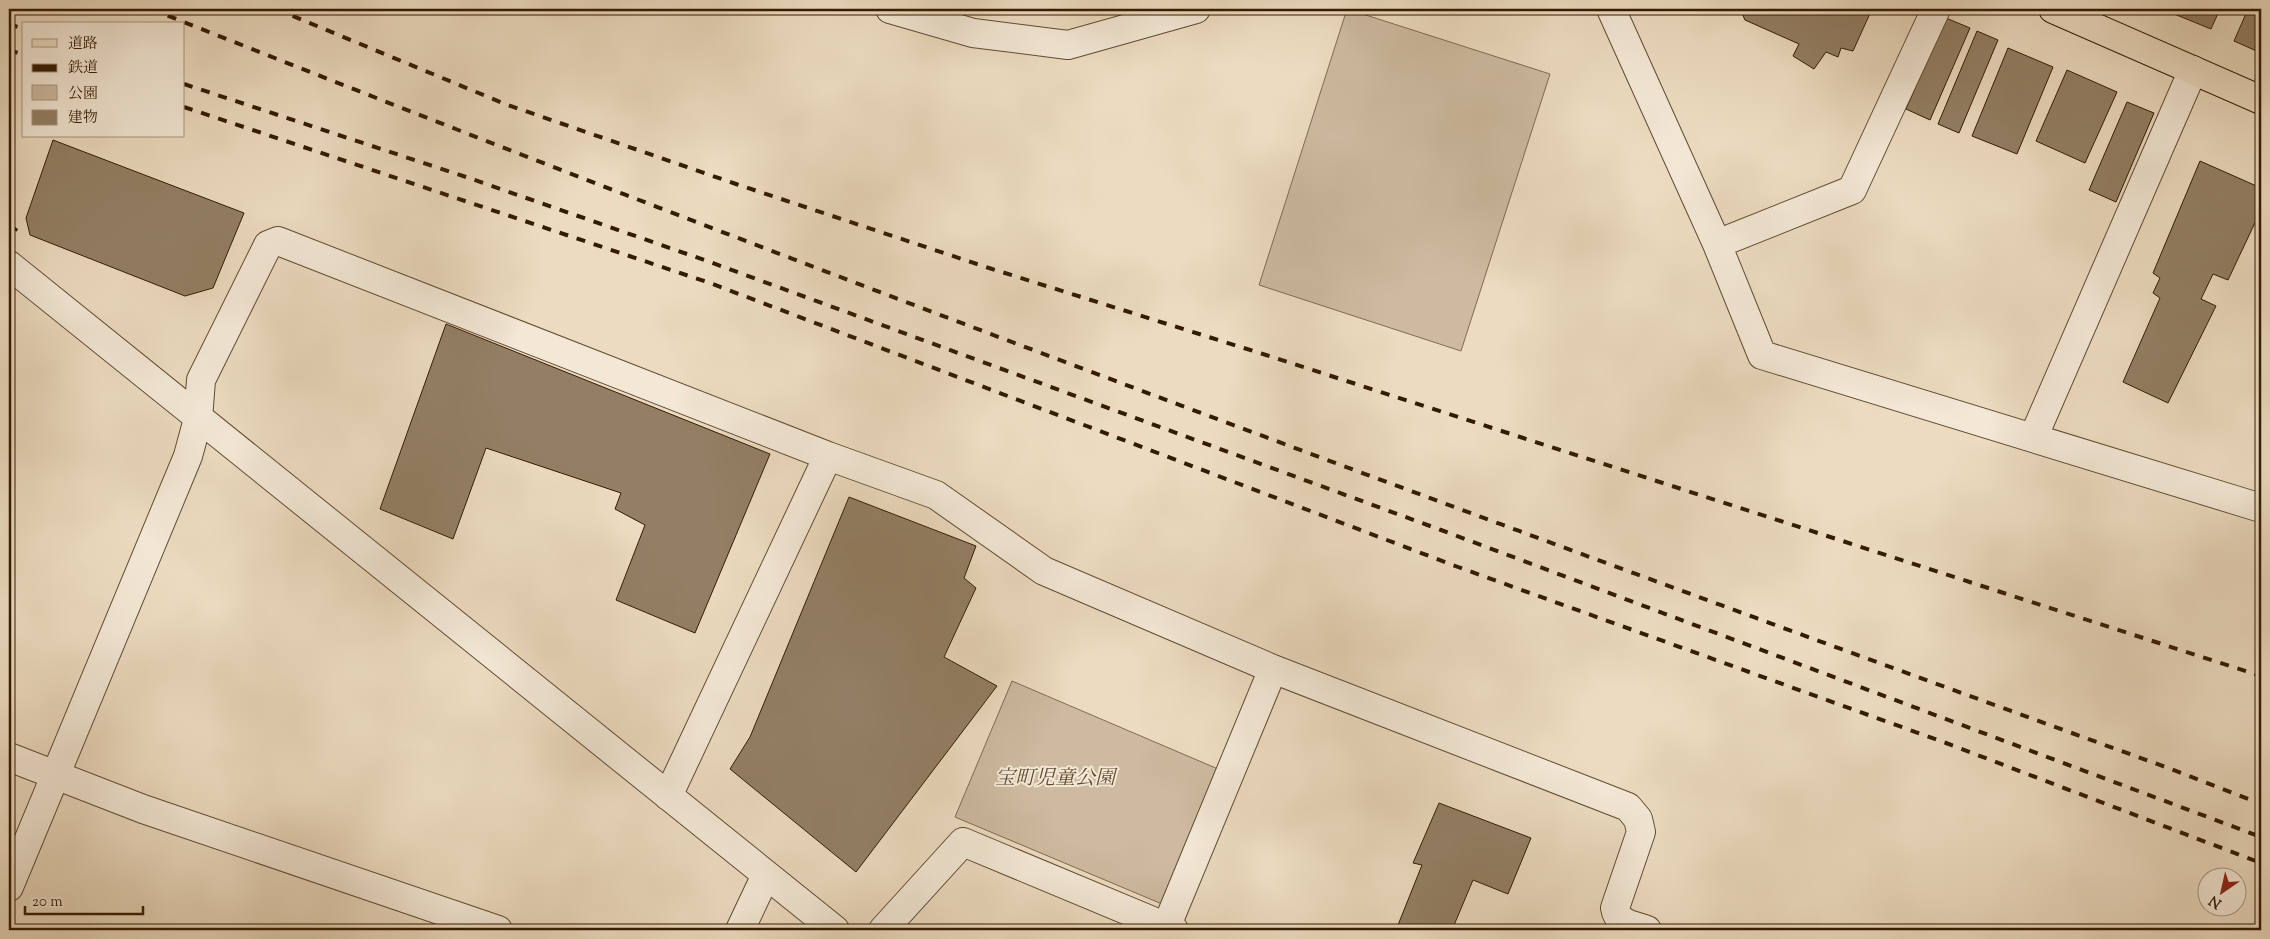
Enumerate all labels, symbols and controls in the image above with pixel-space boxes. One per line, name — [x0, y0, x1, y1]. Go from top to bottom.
legend — [22, 22, 185, 138]
text: 道路 — [68, 34, 98, 55]
text: 鉄道 — [68, 58, 98, 79]
text: 公園 — [68, 84, 98, 105]
text: 建物 — [68, 108, 98, 129]
park label: 宝町児童公園 — [995, 765, 1118, 794]
north arrow — [2198, 866, 2248, 916]
scale bar — [25, 884, 142, 916]
text: N — [2206, 890, 2226, 913]
text: 20 m — [32, 892, 63, 913]

